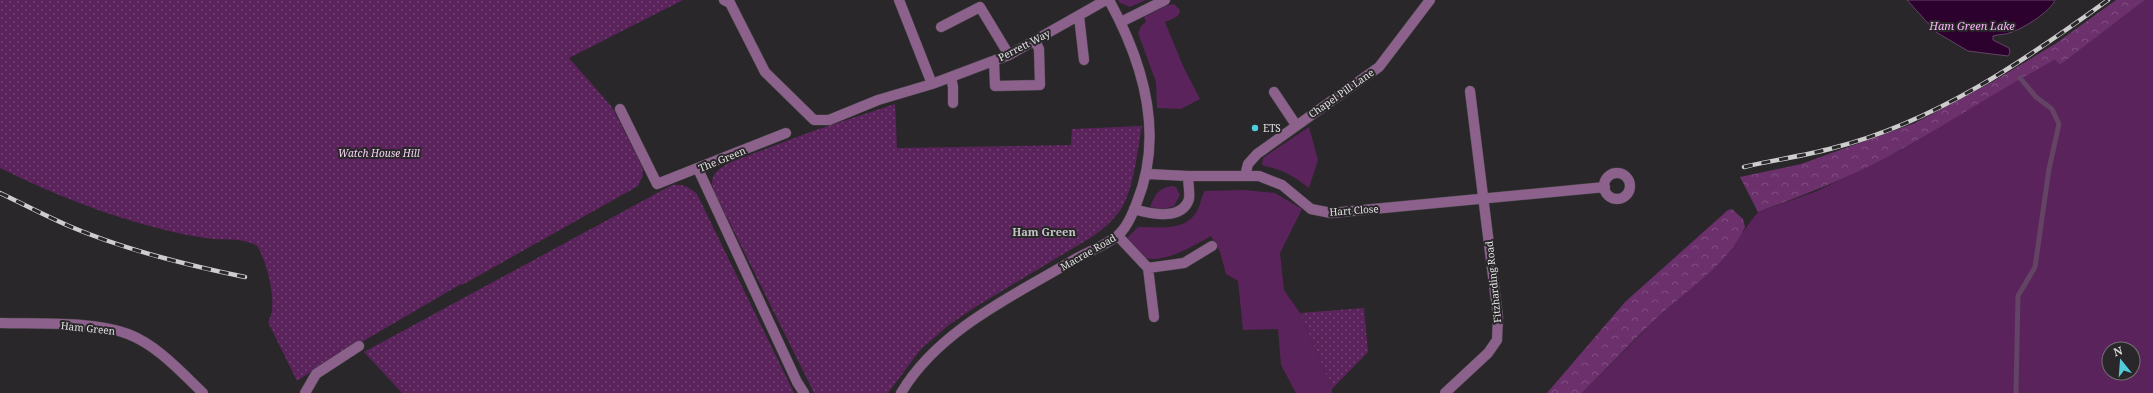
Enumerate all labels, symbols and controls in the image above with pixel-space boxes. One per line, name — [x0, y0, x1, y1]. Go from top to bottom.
water label: Ham Green Lake — [1928, 18, 2015, 33]
street label: Perrett Way — [996, 26, 1053, 64]
street label: Chapel Pill Lane — [1305, 65, 1377, 121]
place label: ETS — [1263, 121, 1281, 135]
marker: ETS — [1250, 123, 1260, 133]
street label: The Green — [696, 143, 748, 175]
park label: Watch House Hill — [338, 146, 420, 160]
street label: Hart Close — [1329, 201, 1379, 219]
district label: Ham Green — [1012, 224, 1076, 239]
street label: Macrae Road — [1058, 230, 1118, 274]
street label: Fitzharding Road — [1482, 240, 1504, 324]
street label: Ham Green — [60, 318, 116, 338]
north arrow — [2101, 341, 2141, 381]
text: N — [2112, 342, 2125, 359]

